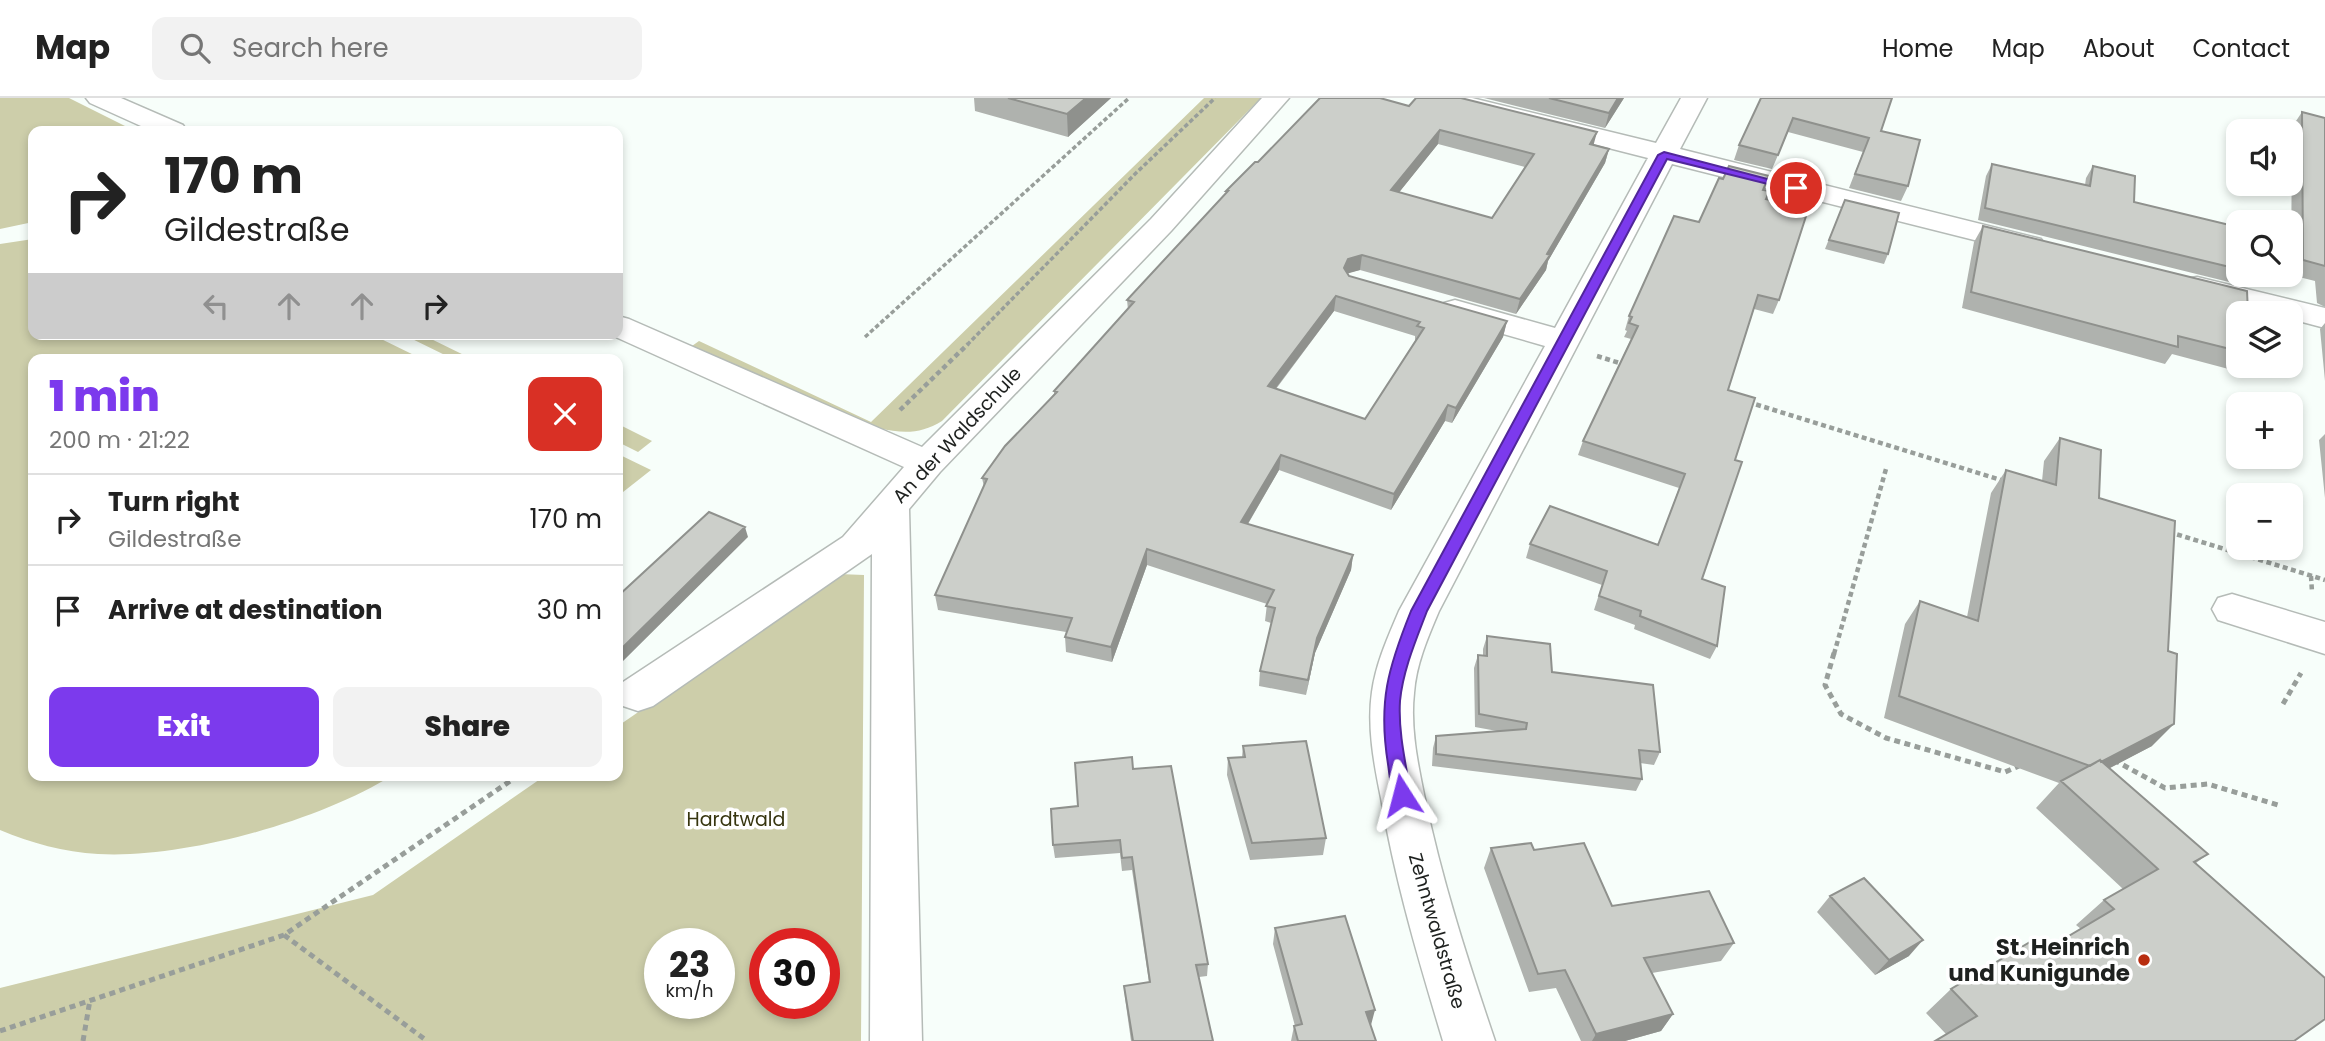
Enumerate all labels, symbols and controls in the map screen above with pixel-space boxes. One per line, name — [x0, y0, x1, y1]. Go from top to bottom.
search box — [152, 17, 642, 80]
text: Map — [35, 24, 110, 71]
icon: search — [176, 29, 214, 67]
text: Search here — [232, 30, 389, 66]
text: Home — [1882, 32, 1954, 65]
text: Map — [1992, 32, 2045, 65]
text: About — [2083, 32, 2154, 65]
text: Contact — [2192, 32, 2290, 65]
map controls — [2226, 119, 2303, 560]
button: sound — [2226, 119, 2303, 196]
text: 170 m — [164, 142, 303, 210]
icon: right — [49, 154, 140, 245]
pin — [1766, 158, 1826, 218]
icon: arrive — [1777, 169, 1815, 207]
text: Gildestraße — [164, 207, 350, 252]
button: search — [2226, 210, 2303, 287]
icon: left — [197, 287, 235, 325]
icon: ahead — [270, 287, 308, 325]
icon: ahead — [343, 287, 381, 325]
icon: right — [416, 287, 454, 325]
button: layers — [2226, 301, 2303, 378]
street label: An der Waldschule — [886, 361, 1028, 509]
text: 1 min — [49, 367, 160, 426]
button: close — [528, 377, 602, 451]
button: + — [2226, 392, 2303, 469]
text: 200 m · 21:22 — [49, 424, 190, 456]
button: − — [2226, 483, 2303, 560]
text: Turn right — [108, 484, 240, 520]
icon: right — [49, 501, 87, 539]
text: 170 m — [529, 501, 602, 537]
text: Gildestraße — [108, 523, 241, 555]
icon: arrive — [49, 592, 87, 630]
text: Arrive at destination — [108, 592, 383, 628]
text: 30 m — [537, 592, 602, 628]
button: Exit — [49, 687, 319, 767]
button: Share — [333, 687, 602, 767]
position arrow — [1365, 758, 1439, 832]
park label: Hardtwald — [687, 806, 785, 833]
street label: Zehntwaldstraße — [1402, 850, 1472, 1012]
speed limit sign: 30 — [749, 928, 840, 1019]
place label: St. Heinrich und Kunigunde — [1948, 931, 2130, 989]
text: 23 — [669, 940, 710, 989]
marker: St. Heinrich und Kunigunde — [2136, 952, 2152, 968]
text: km/h — [666, 978, 713, 1003]

